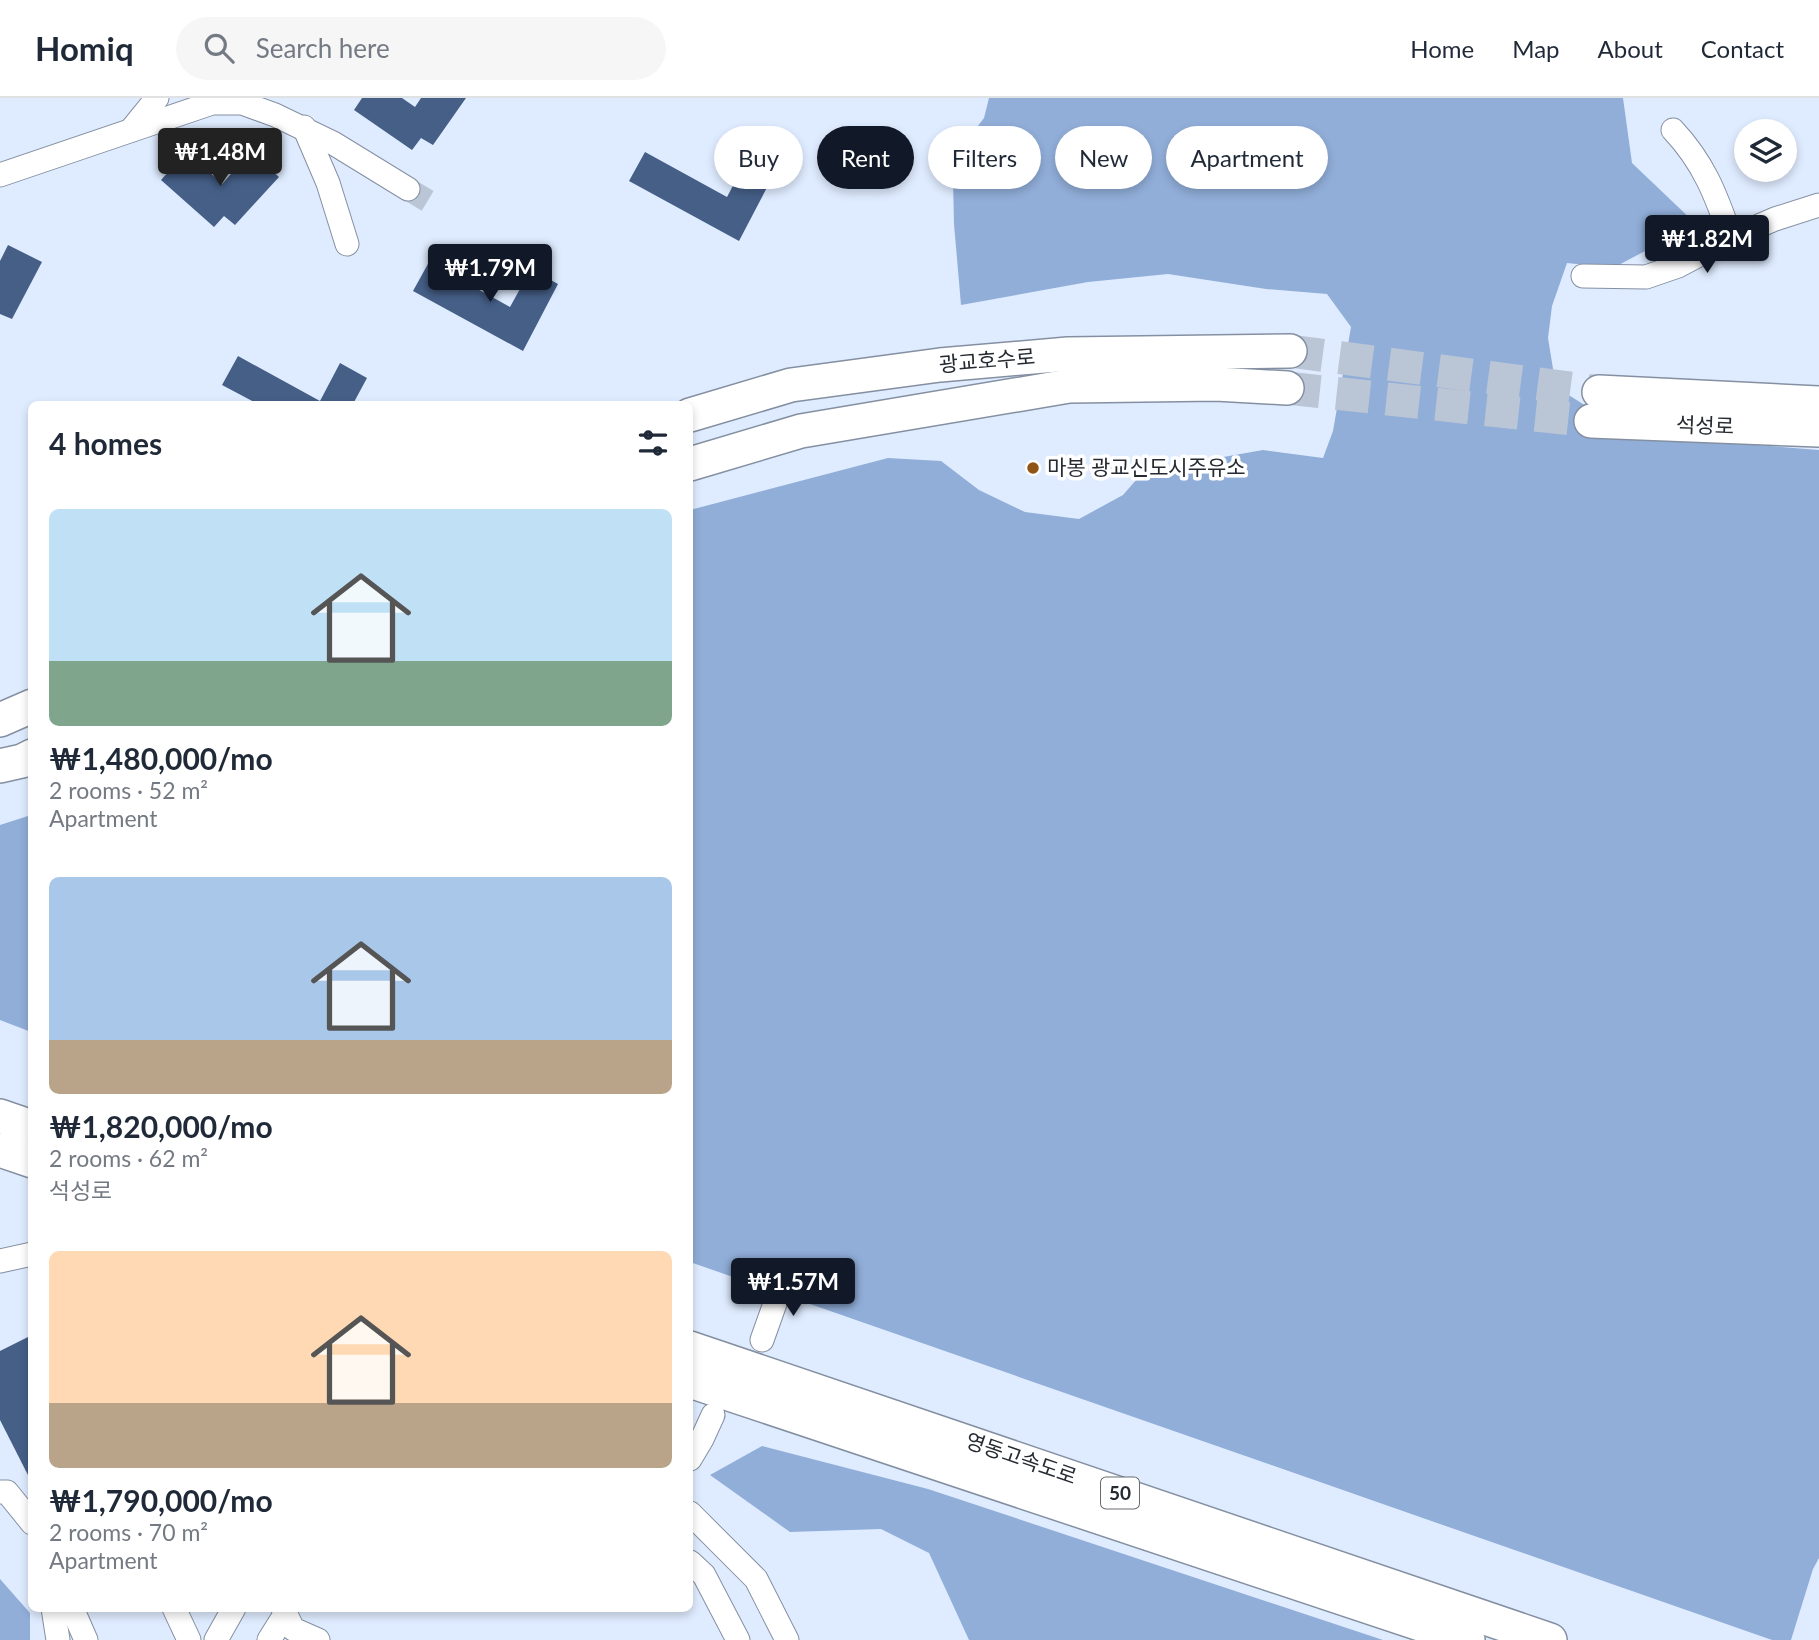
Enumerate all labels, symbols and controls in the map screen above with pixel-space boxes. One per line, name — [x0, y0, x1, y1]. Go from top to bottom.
search box — [176, 17, 666, 80]
text: Homiq — [35, 28, 134, 68]
icon: search — [200, 29, 238, 67]
text: Search here — [256, 32, 390, 64]
text: Home — [1410, 34, 1474, 63]
text: Map — [1512, 34, 1560, 63]
text: About — [1598, 34, 1663, 63]
text: Contact — [1701, 34, 1784, 63]
map controls — [1734, 119, 1797, 182]
button: layers — [1734, 119, 1797, 182]
chip: Buy — [714, 126, 803, 189]
chip: Rent — [817, 126, 914, 189]
chip: Filters — [928, 126, 1041, 189]
chip: New — [1055, 126, 1152, 189]
chip: Apartment — [1166, 126, 1328, 189]
pin: ₩1.48M — [163, 129, 277, 188]
text: ₩1.48M — [174, 137, 266, 165]
pin: ₩1.82M — [1650, 216, 1764, 275]
text: ₩1.82M — [1661, 224, 1753, 252]
pin: ₩1.79M — [433, 244, 547, 304]
text: ₩1.79M — [444, 253, 536, 281]
street label: 광교호수로 — [938, 343, 1036, 376]
street label: 석성로 — [1676, 411, 1734, 438]
icon: filters — [634, 424, 672, 462]
text: 4 homes — [49, 425, 162, 461]
place label: 마봉 광교신도시주유소 — [1047, 454, 1246, 479]
marker: 마봉 광교신도시주유소 — [1025, 460, 1041, 476]
icon: home — [298, 555, 424, 681]
text: ₩1,480,000/mo — [49, 740, 273, 776]
text: 2 rooms · 52 m² — [49, 776, 208, 804]
text: Apartment — [49, 804, 157, 832]
icon: home — [298, 923, 424, 1049]
text: ₩1,820,000/mo — [49, 1108, 273, 1144]
text: 2 rooms · 62 m² — [49, 1144, 208, 1172]
text: 석성로 — [49, 1176, 112, 1204]
pin: ₩1.57M — [736, 1258, 850, 1318]
text: ₩1.57M — [747, 1267, 839, 1295]
icon: home — [298, 1297, 424, 1423]
street label: 영동고속도로 — [963, 1427, 1080, 1488]
road number: 50 — [1101, 1478, 1139, 1508]
text: ₩1,790,000/mo — [49, 1482, 273, 1518]
text: 2 rooms · 70 m² — [49, 1518, 208, 1546]
text: Apartment — [49, 1546, 157, 1574]

